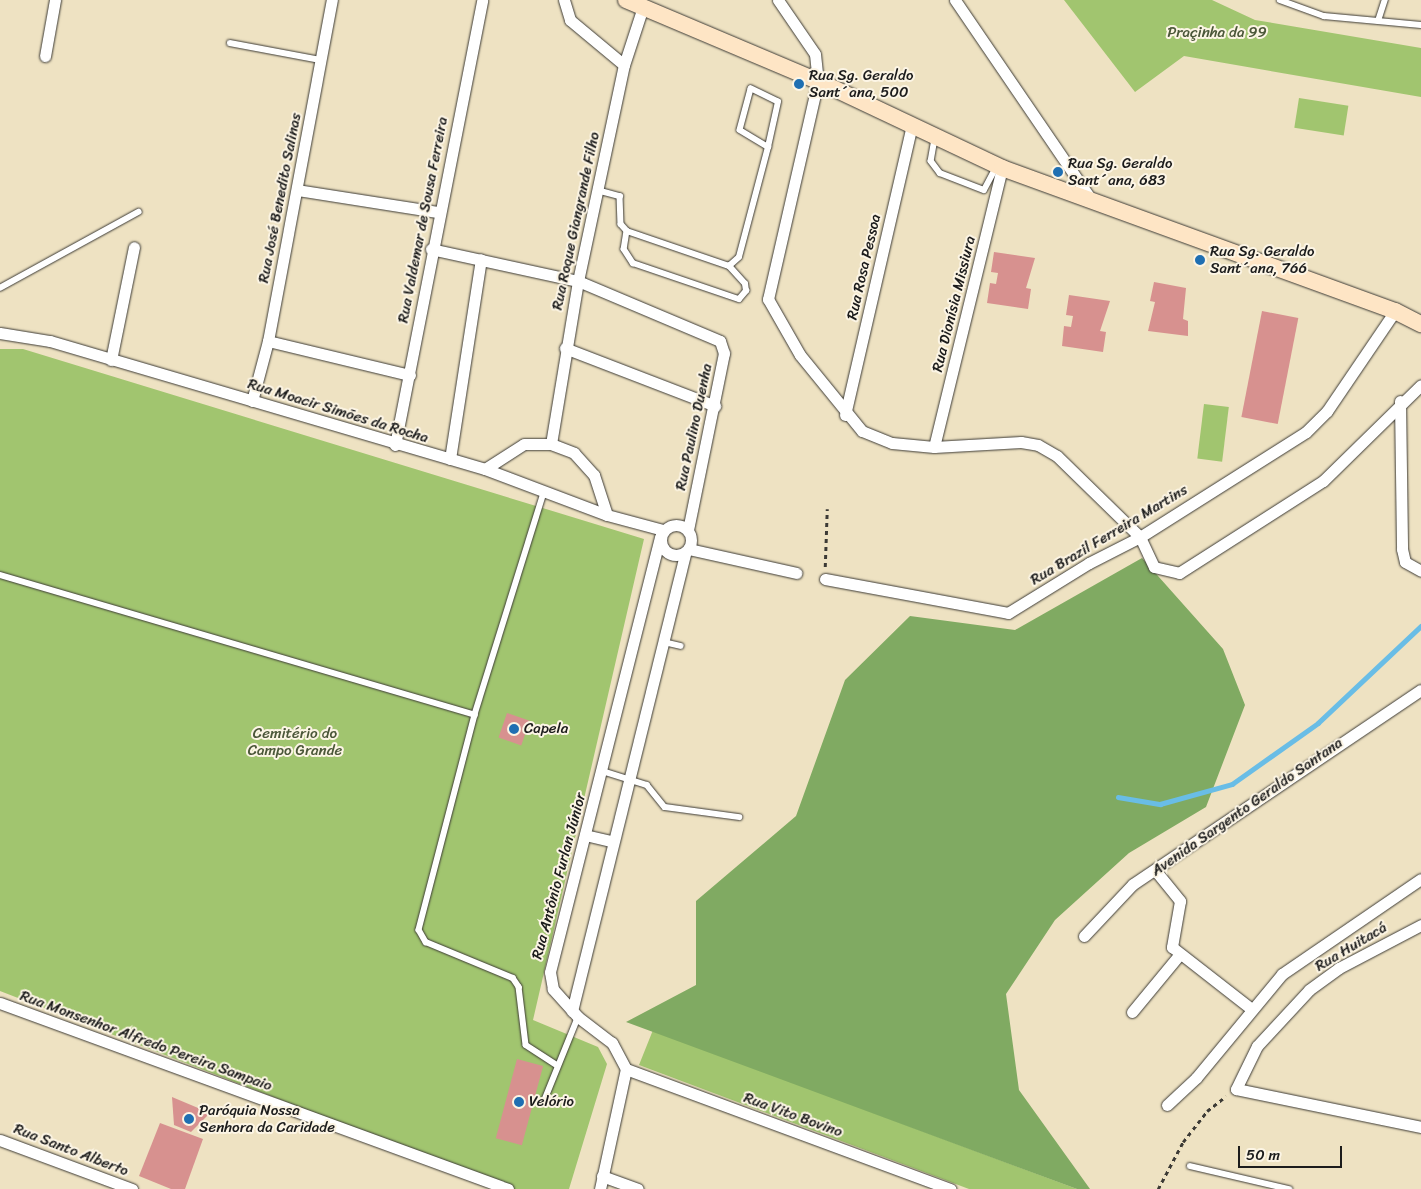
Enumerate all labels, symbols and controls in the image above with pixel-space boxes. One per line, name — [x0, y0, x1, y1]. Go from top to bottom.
park label: Praçinha da 99 — [1167, 24, 1267, 42]
place label: Rua Sg. Geraldo Sant´ana, 500 — [809, 66, 913, 101]
marker: Rua Sg. Geraldo Sant´ana, 500 — [793, 78, 805, 90]
street label: Rua José Benedito Salinas — [255, 112, 305, 284]
street label: Rua Valdemar de Sousa Ferreira — [394, 115, 452, 325]
street label: Rua Roque Giangrande Filho — [548, 130, 604, 312]
place label: Rua Sg. Geraldo Sant´ana, 683 — [1068, 154, 1172, 189]
marker: Rua Sg. Geraldo Sant´ana, 683 — [1052, 166, 1064, 178]
street label: Rua Rosa Pessoa — [843, 212, 885, 322]
street label: Rua Dionísia Missiura — [928, 234, 980, 374]
place label: Rua Sg. Geraldo Sant´ana, 766 — [1210, 242, 1314, 277]
marker: Rua Sg. Geraldo Sant´ana, 766 — [1194, 254, 1206, 266]
street label: Rua Paulino Duenha — [672, 362, 716, 492]
street label: Rua Moacir Simões da Rocha — [246, 375, 430, 447]
street label: Rua Brazil Ferreira Martins — [1027, 481, 1191, 589]
place label: Capela — [524, 720, 568, 738]
marker: Capela — [508, 723, 520, 735]
park label: Cemitério do Campo Grande — [248, 724, 342, 759]
street label: Avenida Sargento Geraldo Santana — [1148, 734, 1346, 880]
street label: Rua Antônio Furlan Júnior — [528, 791, 590, 961]
street label: Rua Huitacá — [1312, 919, 1390, 975]
street label: Rua Monsenhor Alfredo Pereira Sampaio — [18, 987, 274, 1095]
street label: Rua Vito Bovino — [741, 1089, 845, 1141]
place label: Velório — [529, 1093, 574, 1111]
marker: Velório — [513, 1096, 525, 1108]
place label: Paróquia Nossa Senhora da Caridade — [199, 1101, 335, 1136]
marker: Paróquia Nossa Senhora da Caridade — [183, 1113, 195, 1125]
street label: Rua Santo Alberto — [11, 1120, 131, 1180]
scale bar — [1241, 1136, 1345, 1168]
text: 50 m — [1246, 1142, 1280, 1168]

